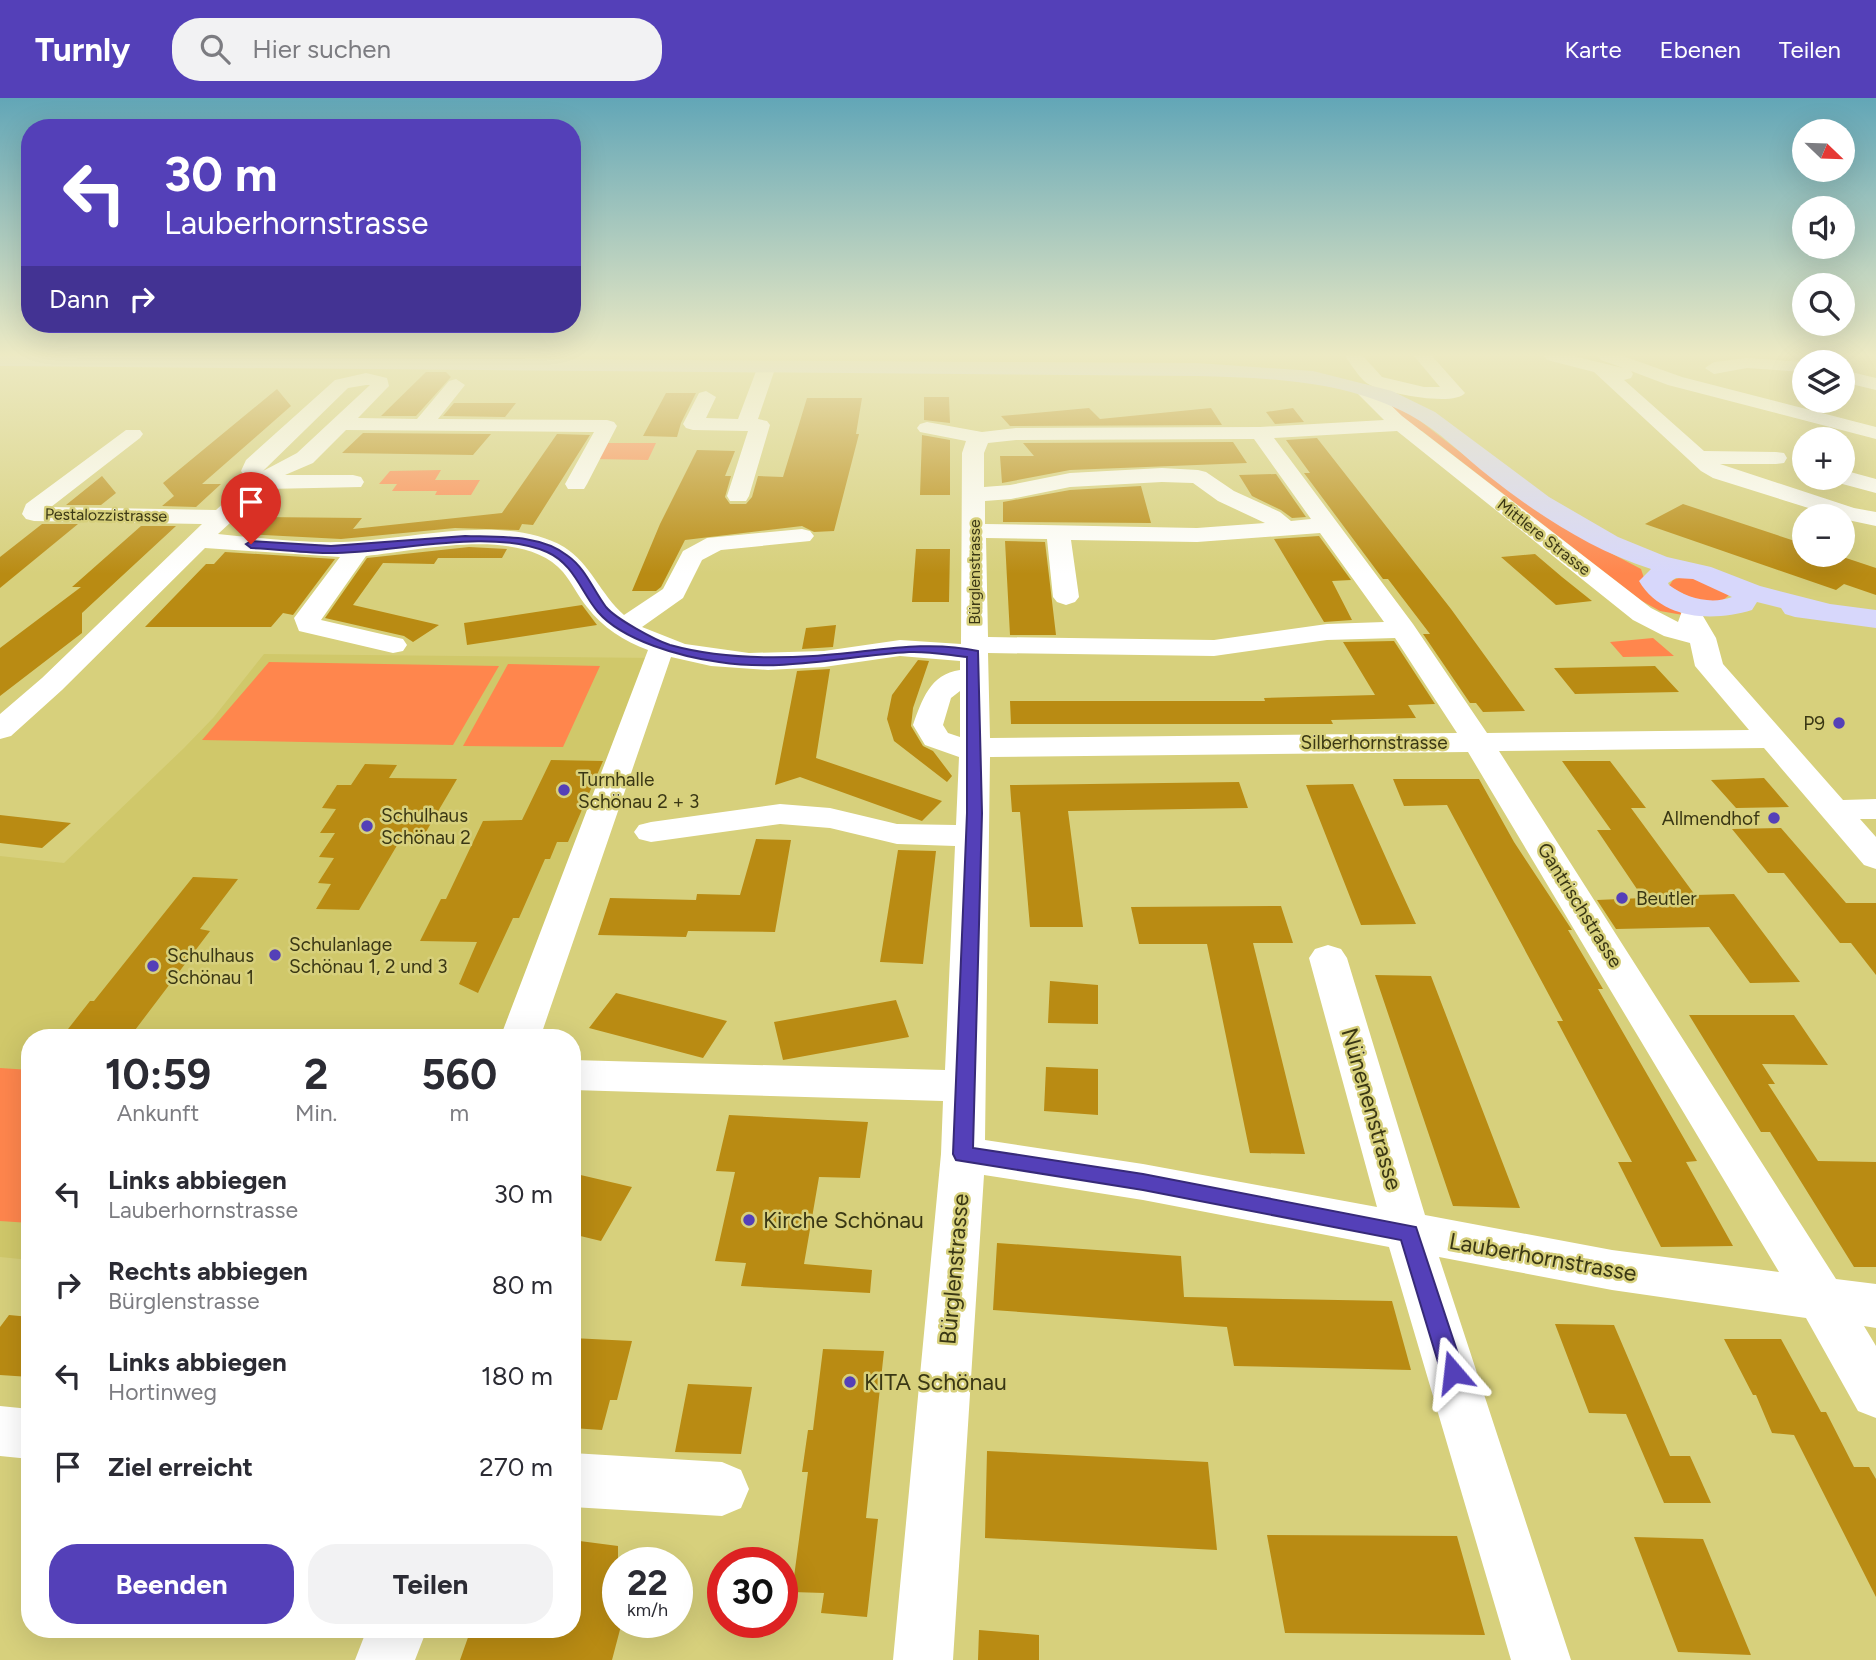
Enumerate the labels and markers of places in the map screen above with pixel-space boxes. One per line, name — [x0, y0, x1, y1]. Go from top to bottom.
pin — [221, 472, 281, 544]
place label: P9 — [1803, 712, 1825, 735]
marker: P9 — [1831, 715, 1847, 731]
place label: Turnhalle Schönau 2 + 3 — [578, 768, 699, 813]
marker: Turnhalle Schönau 2 + 3 — [556, 782, 572, 798]
place label: Schulhaus Schönau 2 — [381, 804, 471, 849]
place label: Allmendhof — [1662, 807, 1760, 830]
marker: Allmendhof — [1766, 810, 1782, 826]
marker: Schulhaus Schönau 2 — [359, 818, 375, 834]
place label: Beutler — [1636, 887, 1697, 910]
marker: Beutler — [1614, 890, 1630, 906]
place label: Schulanlage Schönau 1, 2 und 3 — [289, 933, 448, 978]
place label: Schulhaus Schönau 1 — [167, 944, 254, 989]
marker: Schulanlage Schönau 1, 2 und 3 — [267, 947, 283, 963]
marker: Schulhaus Schönau 1 — [145, 958, 161, 974]
place label: Kirche Schönau — [763, 1206, 924, 1234]
marker: Kirche Schönau — [741, 1212, 757, 1228]
place label: KITA Schönau — [864, 1368, 1007, 1396]
marker: KITA Schönau — [842, 1374, 858, 1390]

